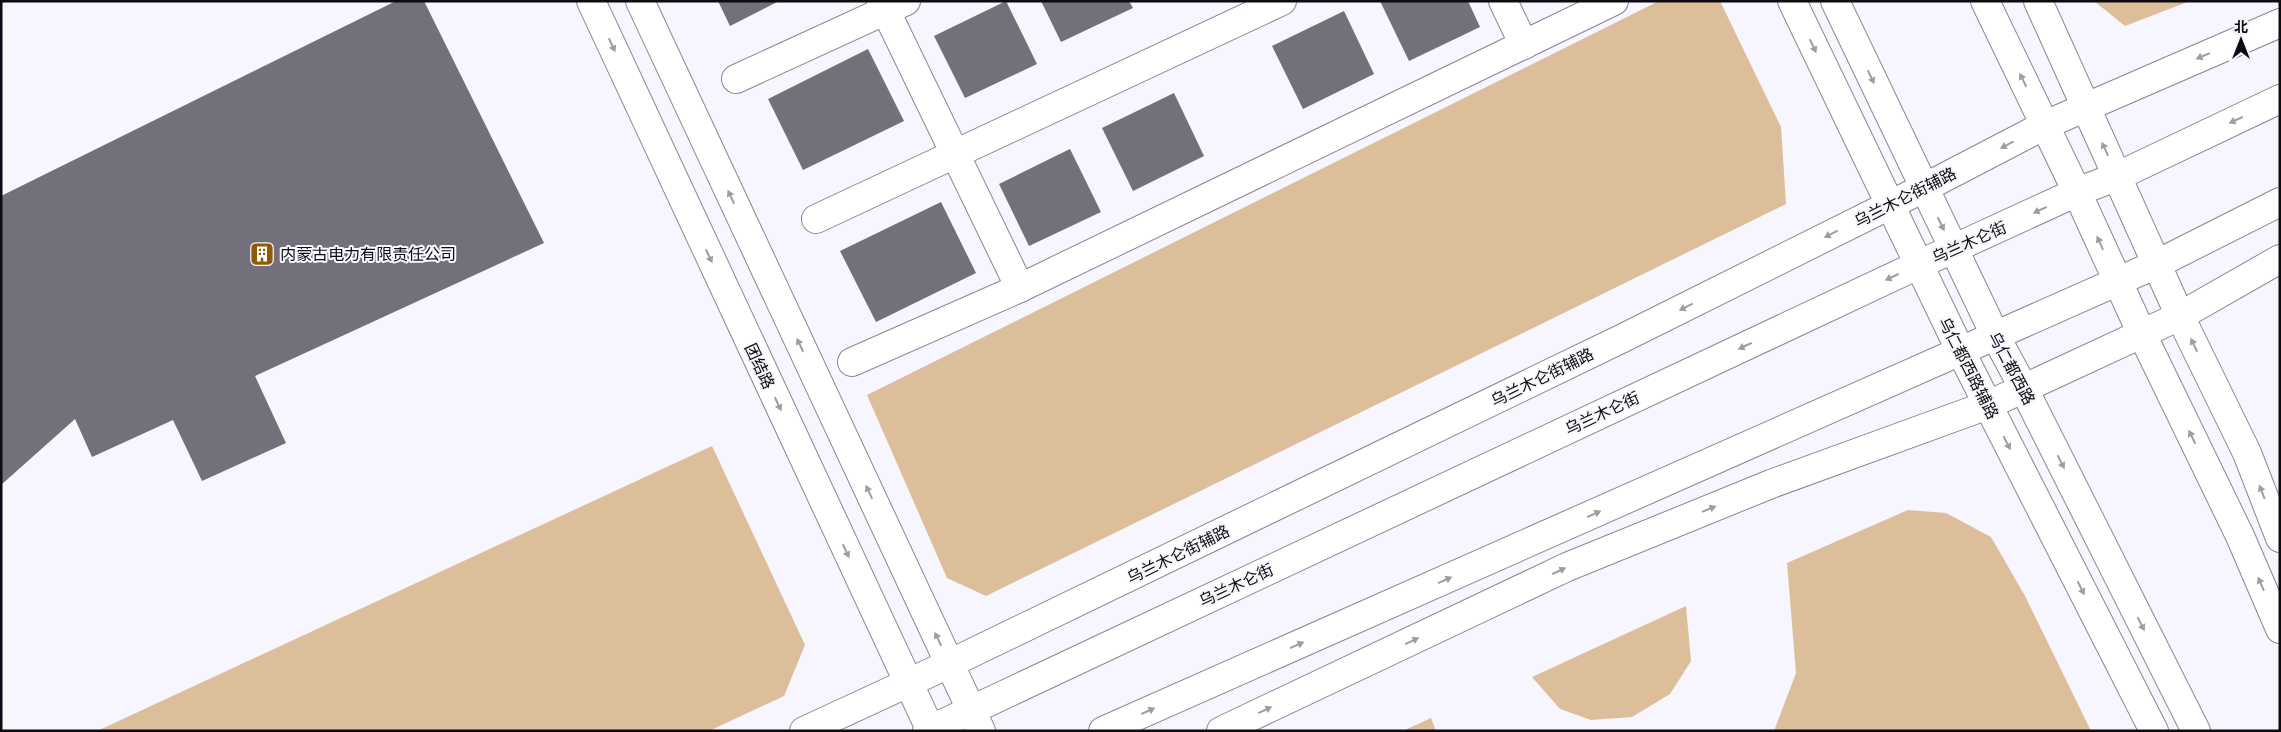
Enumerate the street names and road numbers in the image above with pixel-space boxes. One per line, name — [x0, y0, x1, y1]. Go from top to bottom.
street label: 乌兰木仑街辅路 — [1850, 162, 1960, 232]
street label: 乌兰木仑街 — [1928, 216, 2010, 268]
street label: 乌仁都西路辅路 — [1934, 313, 2004, 423]
street label: 乌仁都西路 — [1984, 328, 2040, 408]
street label: 团结路 — [740, 340, 780, 392]
street label: 乌兰木仑街辅路 — [1487, 343, 1597, 411]
street label: 乌兰木仑街 — [1561, 386, 1643, 440]
street label: 乌兰木仑街辅路 — [1123, 520, 1233, 588]
street label: 乌兰木仑街 — [1195, 558, 1277, 612]

